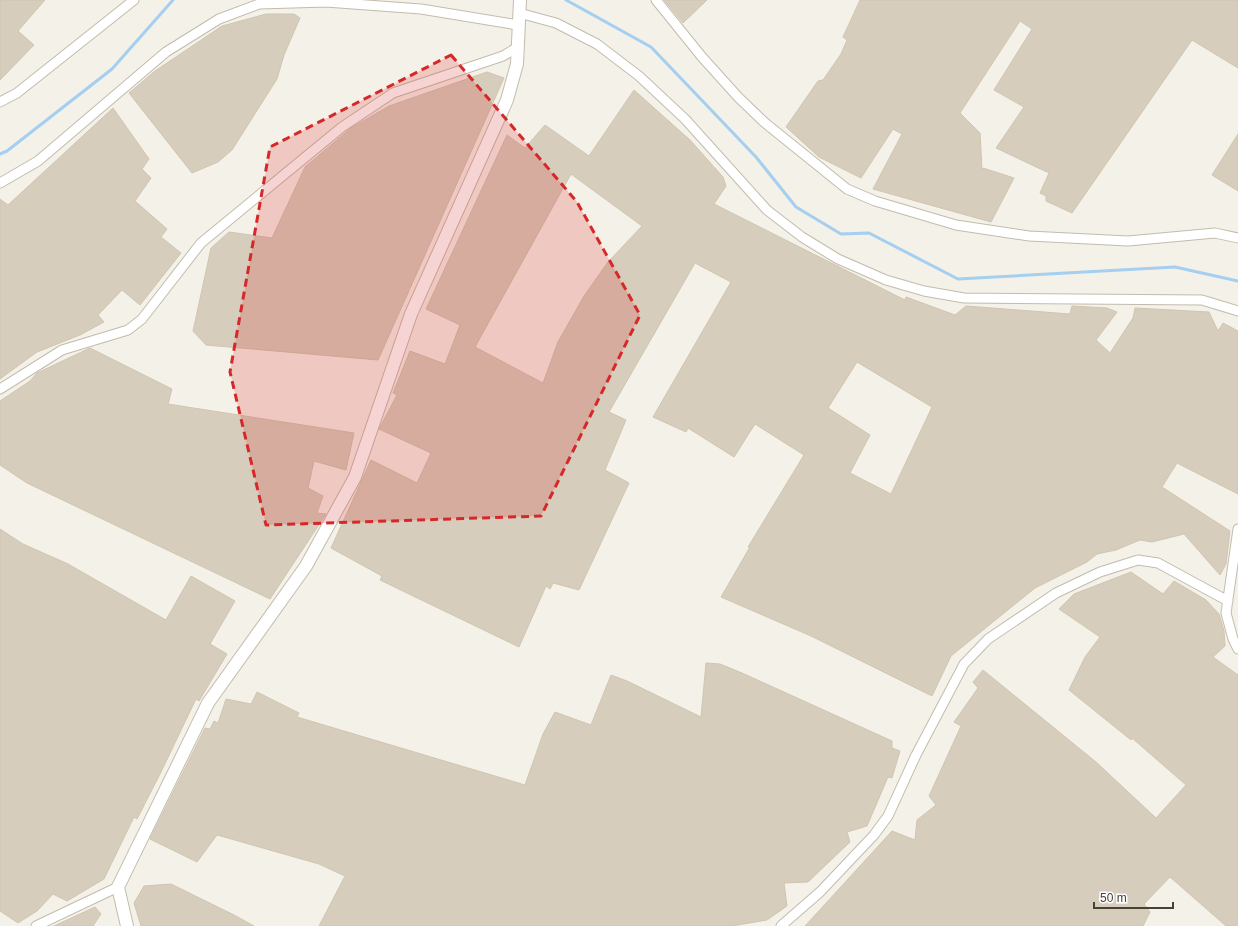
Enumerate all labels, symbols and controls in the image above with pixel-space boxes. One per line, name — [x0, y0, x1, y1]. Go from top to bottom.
scale bar — [1094, 884, 1173, 910]
text: 50 m — [1100, 891, 1127, 905]

